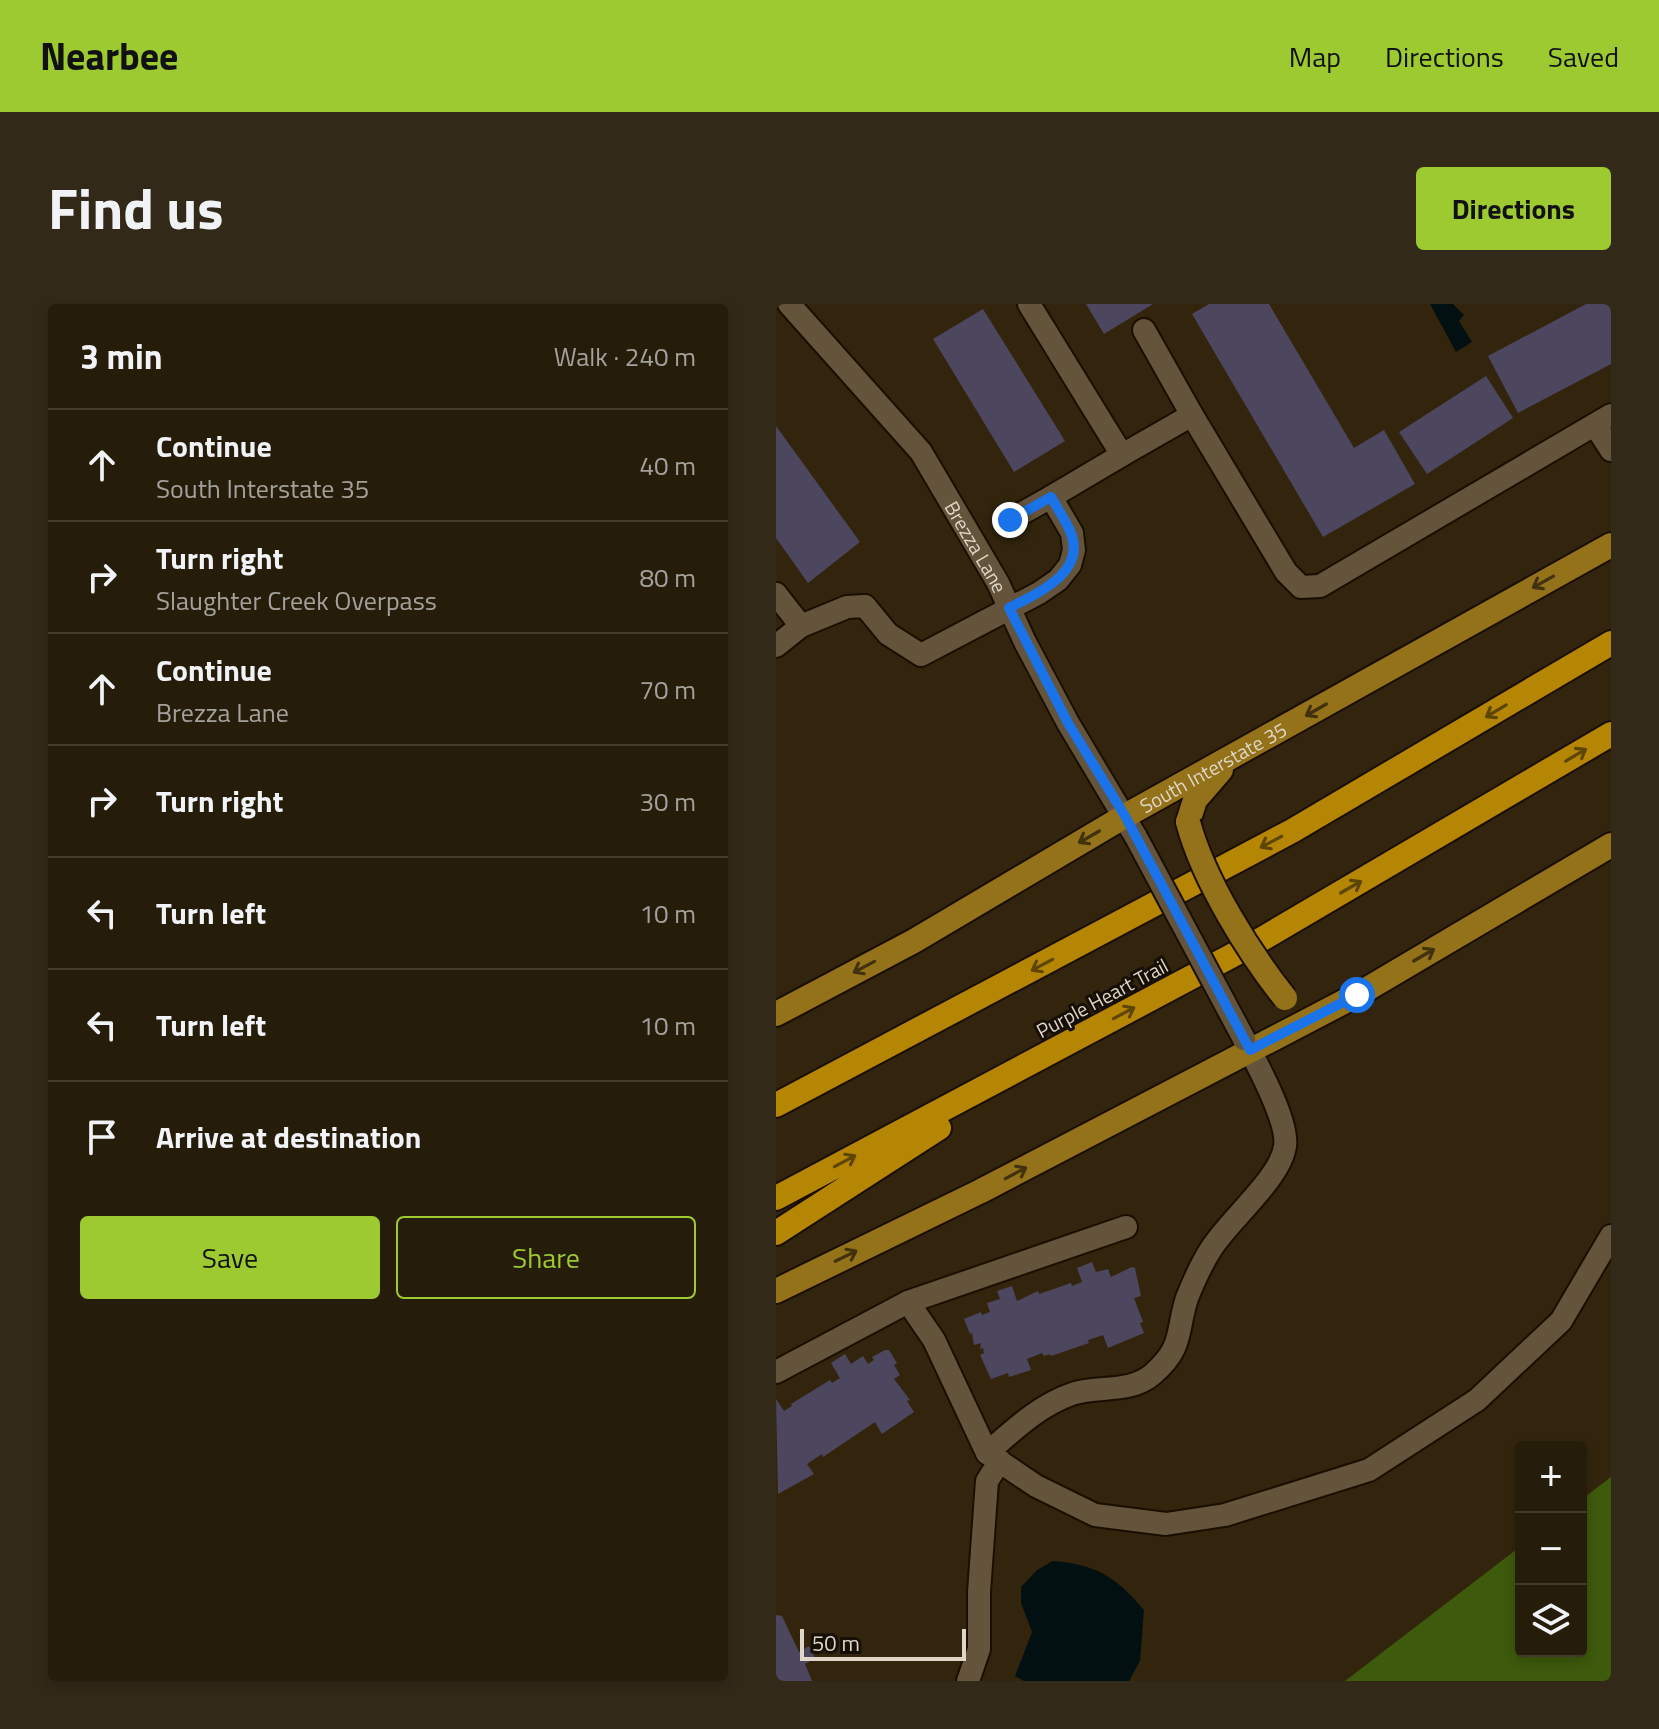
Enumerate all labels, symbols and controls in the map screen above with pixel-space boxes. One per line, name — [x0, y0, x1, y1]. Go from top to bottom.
text: Nearbee — [40, 27, 178, 85]
text: Map — [1289, 35, 1341, 78]
text: Directions — [1385, 35, 1504, 78]
text: Saved — [1548, 35, 1619, 78]
text: Find us — [48, 166, 224, 251]
button: Directions — [1416, 167, 1611, 250]
text: 3 min — [80, 330, 163, 382]
text: Walk · 240 m — [554, 337, 696, 376]
text: Continue — [156, 423, 272, 469]
icon: ahead — [80, 443, 124, 487]
text: 40 m — [639, 446, 696, 485]
text: South Interstate 35 — [156, 469, 369, 508]
street label: Brezza Lane — [937, 495, 1016, 598]
route end — [992, 502, 1028, 538]
text: Turn right — [156, 535, 284, 581]
icon: right — [80, 555, 124, 599]
text: 80 m — [639, 558, 696, 597]
one-way arrow — [1532, 575, 1555, 591]
text: Slaughter Creek Overpass — [156, 581, 437, 620]
text: Continue — [156, 647, 272, 693]
icon: ahead — [80, 667, 124, 711]
text: 70 m — [639, 670, 696, 709]
text: Brezza Lane — [156, 693, 289, 732]
one-way arrow — [1305, 703, 1329, 718]
one-way arrow — [1485, 703, 1508, 719]
street label: South Interstate 35 — [1134, 713, 1292, 821]
one-way arrow — [1564, 747, 1587, 763]
text: Turn right — [156, 778, 284, 824]
icon: right — [80, 779, 124, 823]
text: 30 m — [639, 782, 696, 821]
one-way arrow — [1078, 829, 1101, 845]
one-way arrow — [1260, 835, 1284, 850]
one-way arrow — [1339, 879, 1363, 894]
text: Turn left — [156, 890, 266, 936]
icon: left — [80, 891, 124, 935]
text: 10 m — [639, 894, 696, 933]
one-way arrow — [1412, 947, 1435, 963]
street label: Purple Heart Trail — [1030, 950, 1174, 1046]
one-way arrow — [1031, 957, 1054, 973]
one-way arrow — [853, 960, 877, 976]
route start — [1339, 977, 1375, 1013]
text: Turn left — [156, 1002, 266, 1048]
icon: left — [80, 1003, 124, 1047]
one-way arrow — [1112, 1005, 1135, 1021]
text: 10 m — [639, 1006, 696, 1045]
text: Arrive at destination — [156, 1114, 421, 1160]
icon: arrive — [80, 1115, 124, 1159]
one-way arrow — [833, 1153, 856, 1169]
one-way arrow — [1004, 1164, 1027, 1180]
button: Save — [80, 1216, 380, 1299]
button: Share — [396, 1216, 696, 1299]
one-way arrow — [834, 1248, 858, 1264]
map controls — [1515, 1441, 1587, 1657]
button: + — [1515, 1441, 1587, 1513]
button: − — [1515, 1513, 1587, 1585]
button: layers — [1515, 1585, 1587, 1657]
scale bar — [800, 1625, 966, 1661]
text: 50 m — [812, 1626, 860, 1660]

